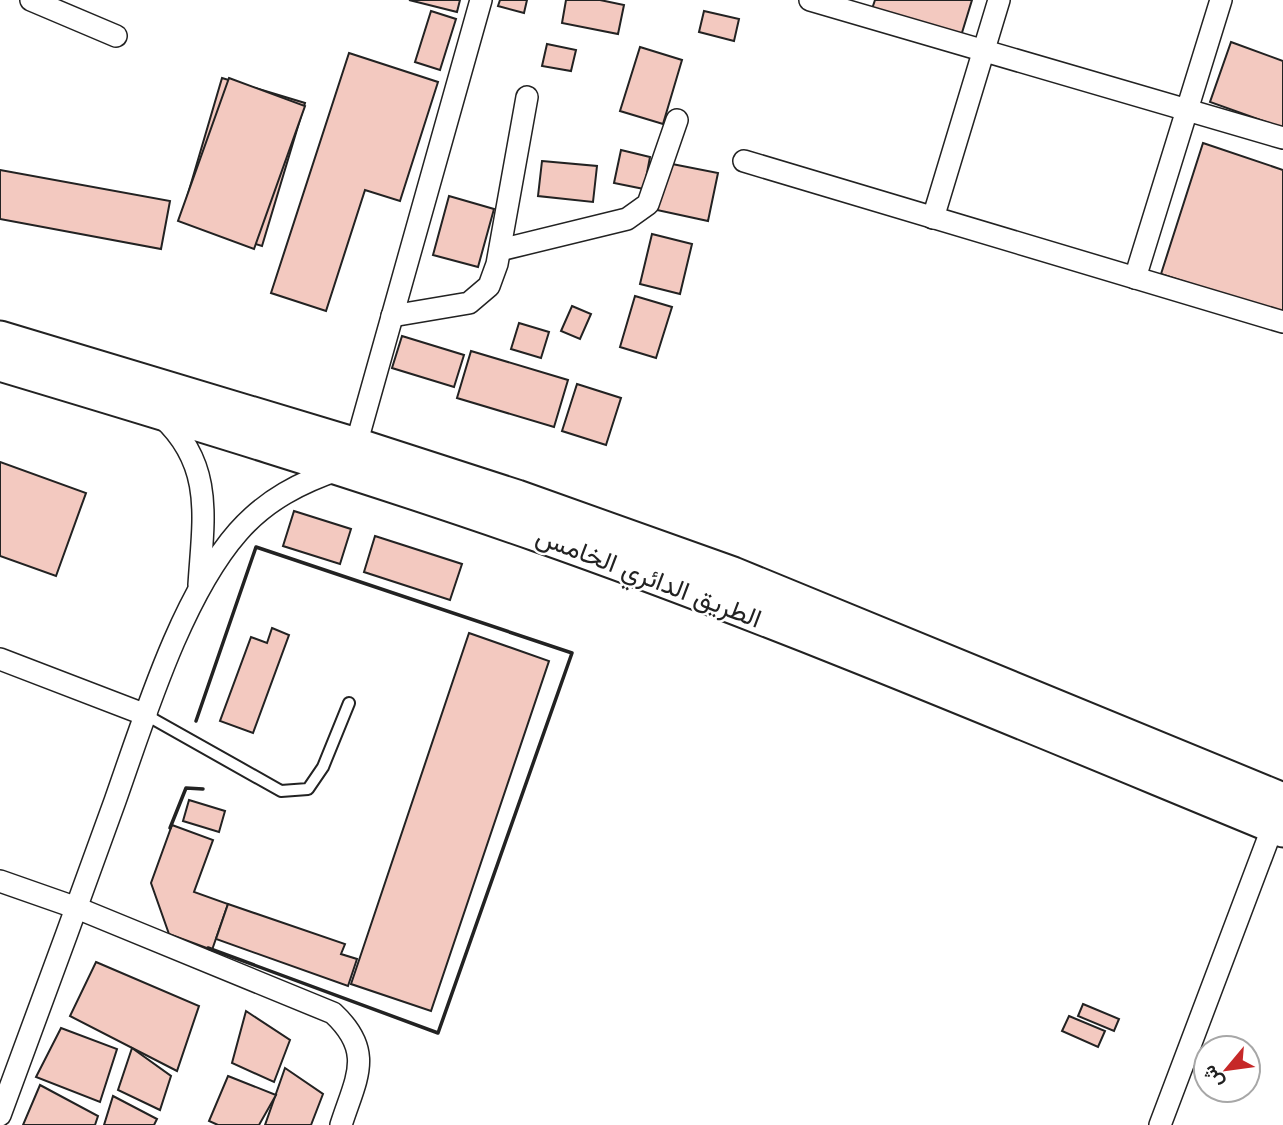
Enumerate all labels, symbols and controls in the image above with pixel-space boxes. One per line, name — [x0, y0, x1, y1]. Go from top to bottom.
street label: الطريق الدائري الخامس — [530, 516, 767, 639]
north arrow — [1192, 1034, 1262, 1104]
text: ش — [1195, 1060, 1230, 1094]

